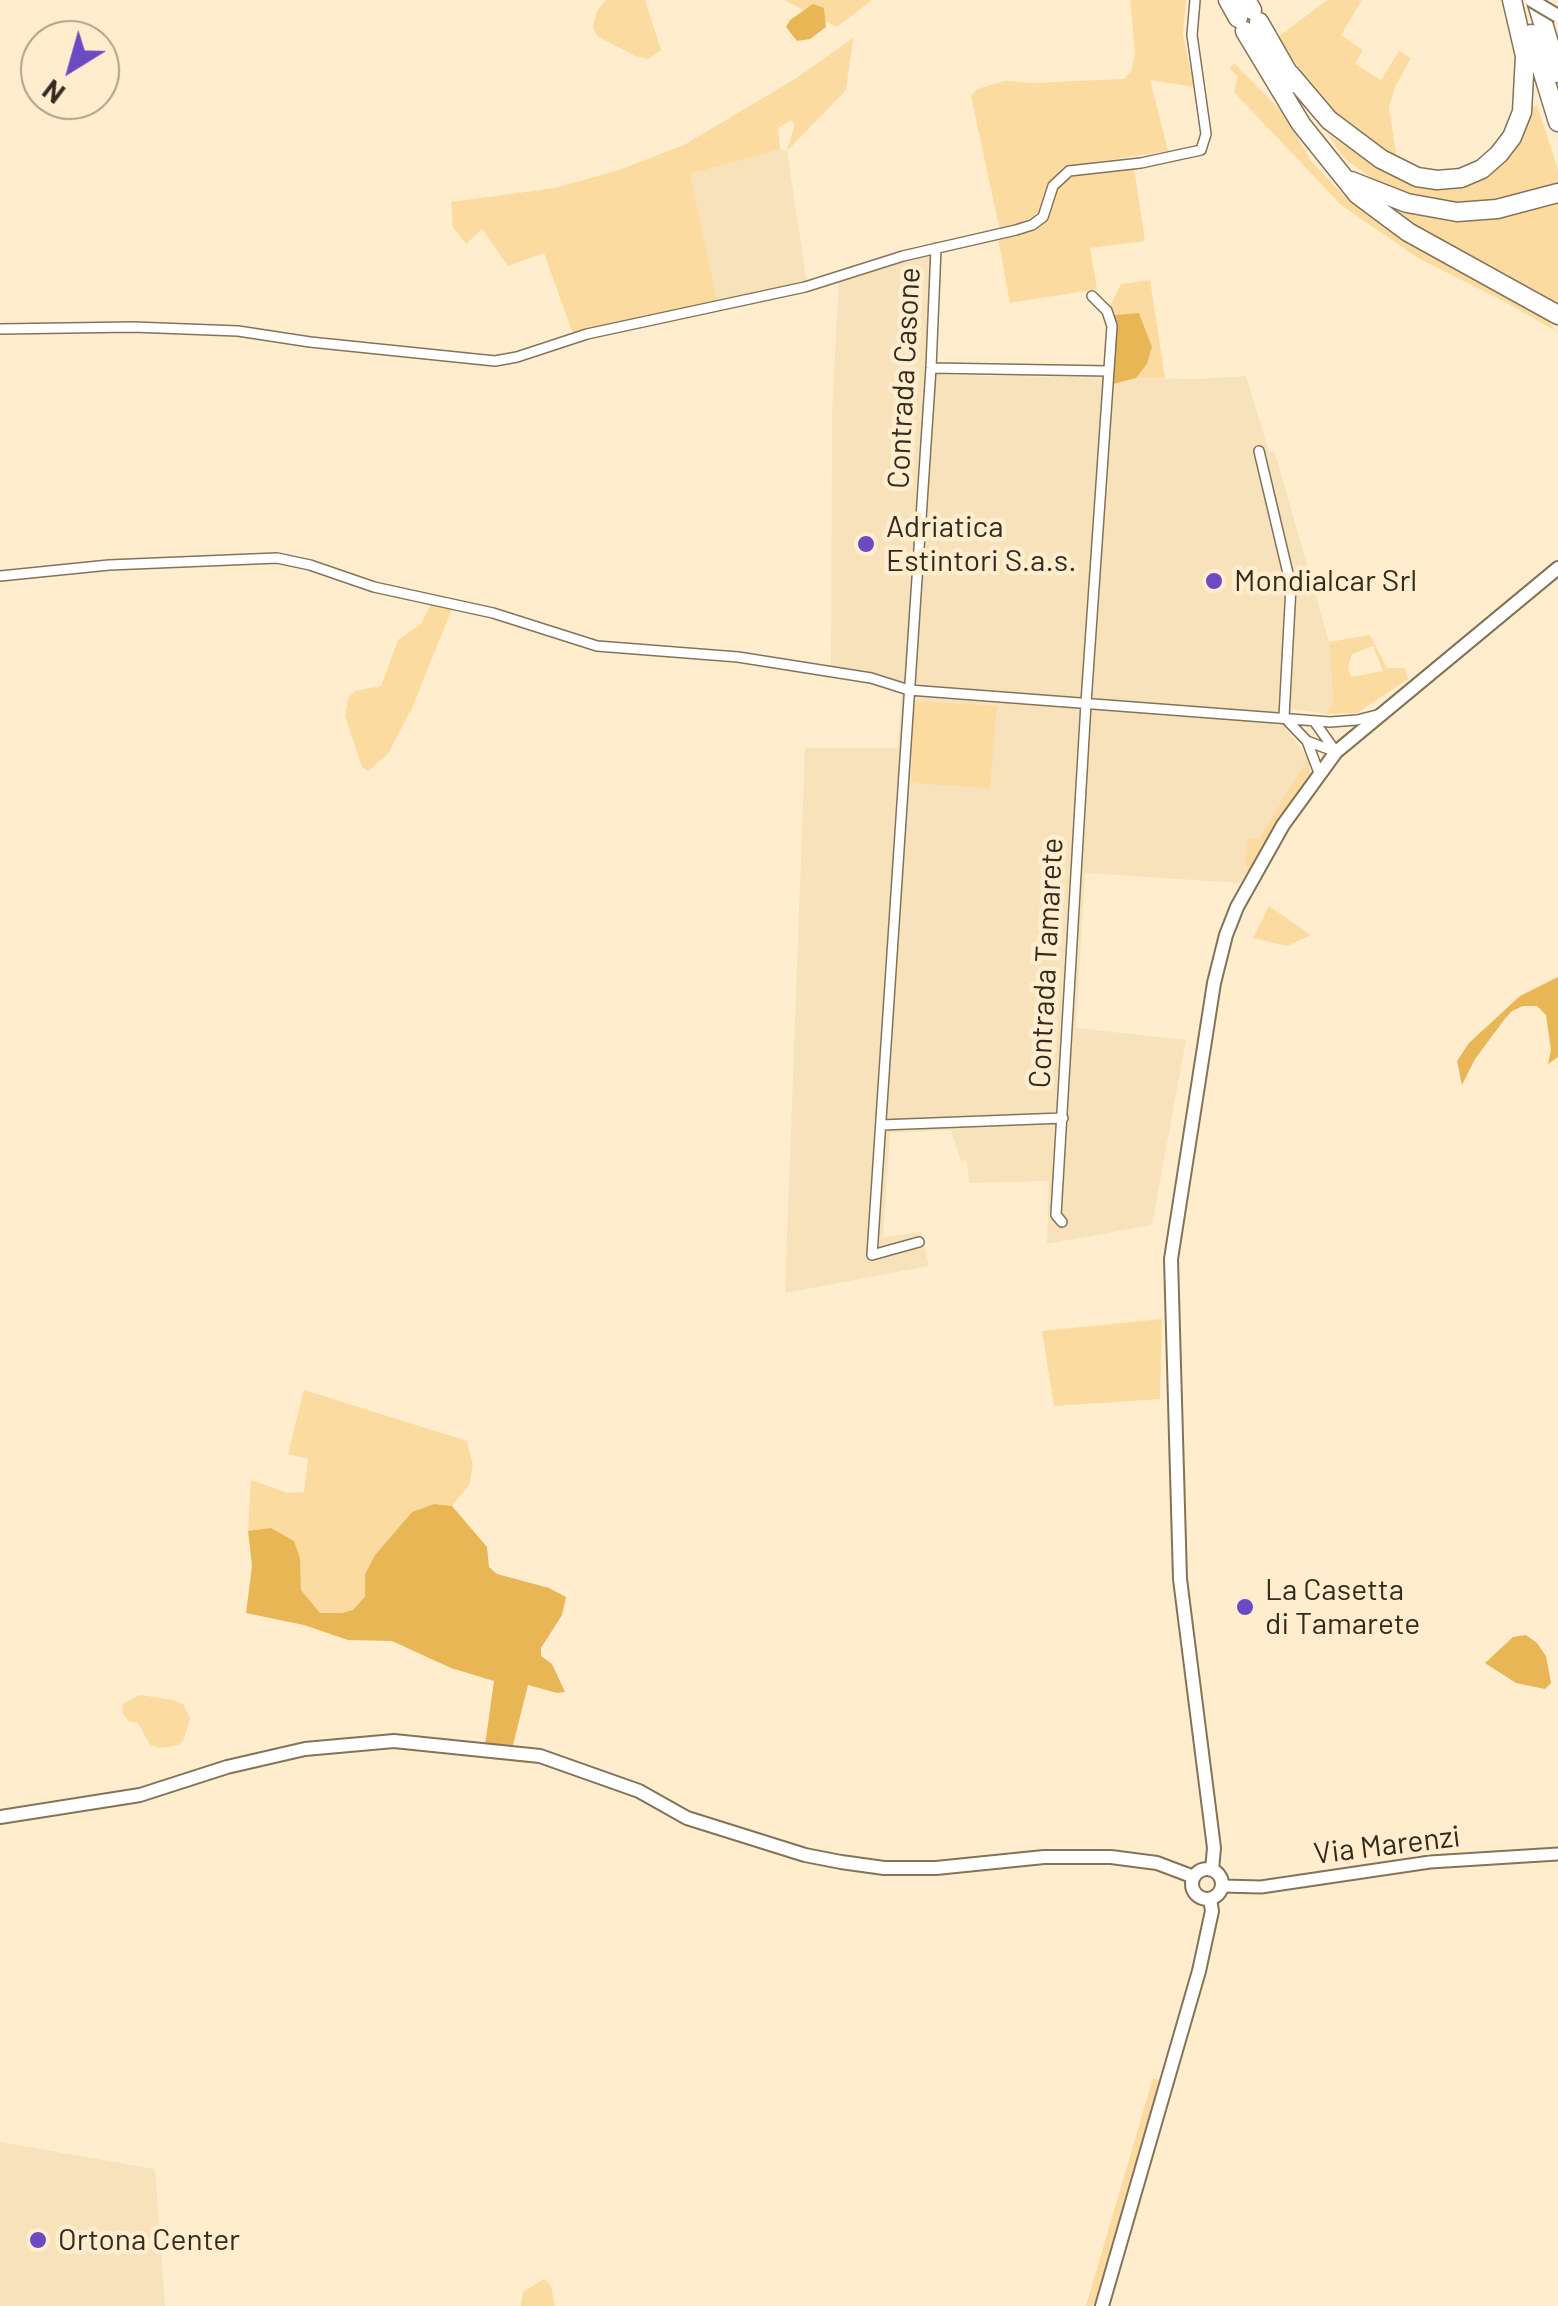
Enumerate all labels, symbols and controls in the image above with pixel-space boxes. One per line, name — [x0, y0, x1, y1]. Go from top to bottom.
north arrow — [20, 20, 120, 120]
text: N — [35, 73, 71, 112]
street label: Contrada Casone — [880, 266, 928, 490]
place label: Adriatica Estintori S.a.s. — [886, 509, 1077, 580]
marker: Adriatica Estintori S.a.s. — [855, 533, 877, 555]
place label: Mondialcar Srl — [1234, 563, 1417, 599]
marker: Mondialcar Srl — [1203, 570, 1225, 592]
street label: Contrada Tamarete — [1021, 837, 1071, 1089]
place label: La Casetta di Tamarete — [1265, 1572, 1420, 1642]
marker: La Casetta di Tamarete — [1234, 1596, 1256, 1618]
street label: Via Marenzi — [1312, 1818, 1462, 1872]
place label: Ortona Center — [58, 2222, 240, 2258]
marker: Ortona Center — [27, 2229, 49, 2251]

